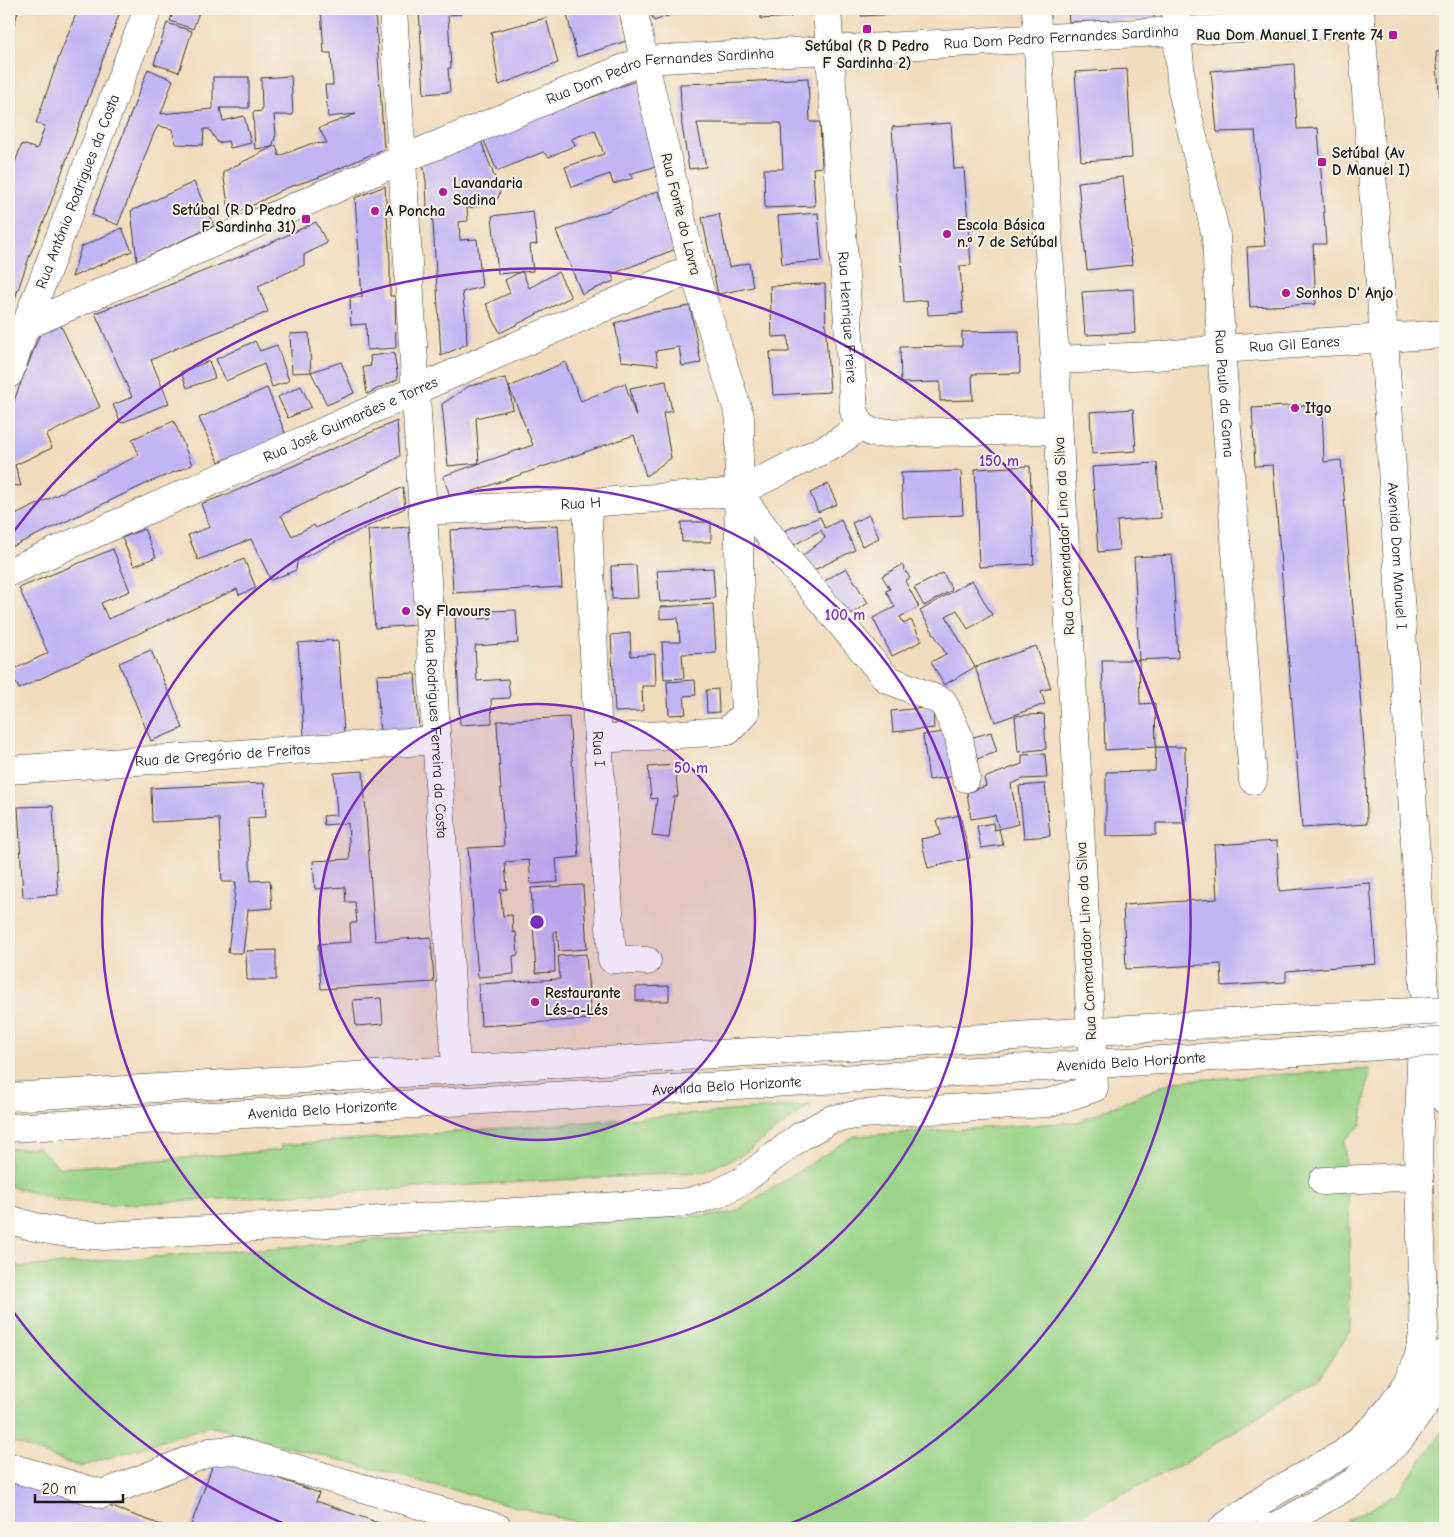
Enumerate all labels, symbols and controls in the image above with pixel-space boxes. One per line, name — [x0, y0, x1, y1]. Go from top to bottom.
street label: Rua Dom Pedro Fernandes Sardinha — [943, 22, 1179, 53]
marker: Setúbal (R D Pedro F Sardinha 2) — [861, 23, 873, 35]
place label: Rua Dom Manuel I Frente 74 — [1196, 26, 1383, 44]
marker: Rua Dom Manuel I Frente 74 — [1387, 29, 1399, 41]
place label: Setúbal (R D Pedro F Sardinha 2) — [805, 37, 929, 72]
street label: Rua Dom Pedro Fernandes Sardinha — [543, 44, 775, 108]
street label: Rua António Rodrigues da Costa — [32, 92, 123, 291]
place label: Setúbal (Av D Manuel I) — [1332, 144, 1410, 179]
street label: Rua Fonte do Lavra — [657, 151, 705, 277]
marker: Setúbal (Av D Manuel I) — [1316, 156, 1328, 168]
place label: Lavandaria Sadina — [453, 174, 523, 209]
marker: Lavandaria Sadina — [437, 186, 449, 198]
place label: Setúbal (R D Pedro F Sardinha 31) — [172, 201, 296, 236]
place label: A Poncha — [385, 202, 445, 220]
marker: A Poncha — [369, 205, 381, 217]
marker: Setúbal (R D Pedro F Sardinha 31) — [300, 213, 312, 225]
place label: Escola Básica n.º 7 de Setúbal — [957, 216, 1058, 251]
marker: Escola Básica n.º 7 de Setúbal — [941, 228, 953, 240]
street label: Rua Henrique Freire — [834, 251, 861, 384]
place label: Sonhos D' Anjo — [1296, 284, 1394, 302]
marker: Sonhos D' Anjo — [1280, 287, 1292, 299]
street label: Rua Paulo da Gama — [1211, 329, 1238, 458]
street label: Rua Gil Eanes — [1249, 332, 1340, 356]
street label: Rua José Guimarães e Torres — [260, 373, 440, 466]
place label: Itgo — [1305, 399, 1332, 417]
marker: Itgo — [1289, 402, 1301, 414]
street label: Rua Comendador Lino da Silva — [1050, 436, 1078, 636]
text: 150 m — [979, 452, 1019, 470]
street label: Avenida Dom Manuel I — [1384, 482, 1411, 630]
street label: Rua H — [560, 493, 602, 513]
place label: Sy Flavours — [416, 602, 490, 620]
marker: Sy Flavours — [400, 605, 412, 617]
text: 100 m — [825, 606, 865, 624]
street label: Rua Rodrigues Ferreira da Costa — [421, 628, 451, 839]
street label: Rua I — [589, 731, 609, 767]
street label: Rua de Gregório de Freitas — [134, 740, 311, 770]
text: 50 m — [674, 759, 708, 777]
street label: Rua Comendador Lino da Silva — [1072, 841, 1100, 1041]
centre of rings — [528, 913, 546, 931]
place label: Restaurante Lés-a-Lés — [545, 984, 621, 1019]
marker: Restaurante Lés-a-Lés — [529, 996, 541, 1008]
street label: Avenida Belo Horizonte — [1056, 1048, 1207, 1075]
street label: Avenida Belo Horizonte — [652, 1072, 802, 1099]
street label: Avenida Belo Horizonte — [247, 1096, 398, 1123]
scale bar — [35, 1472, 122, 1504]
text: 20 m — [42, 1480, 76, 1498]

